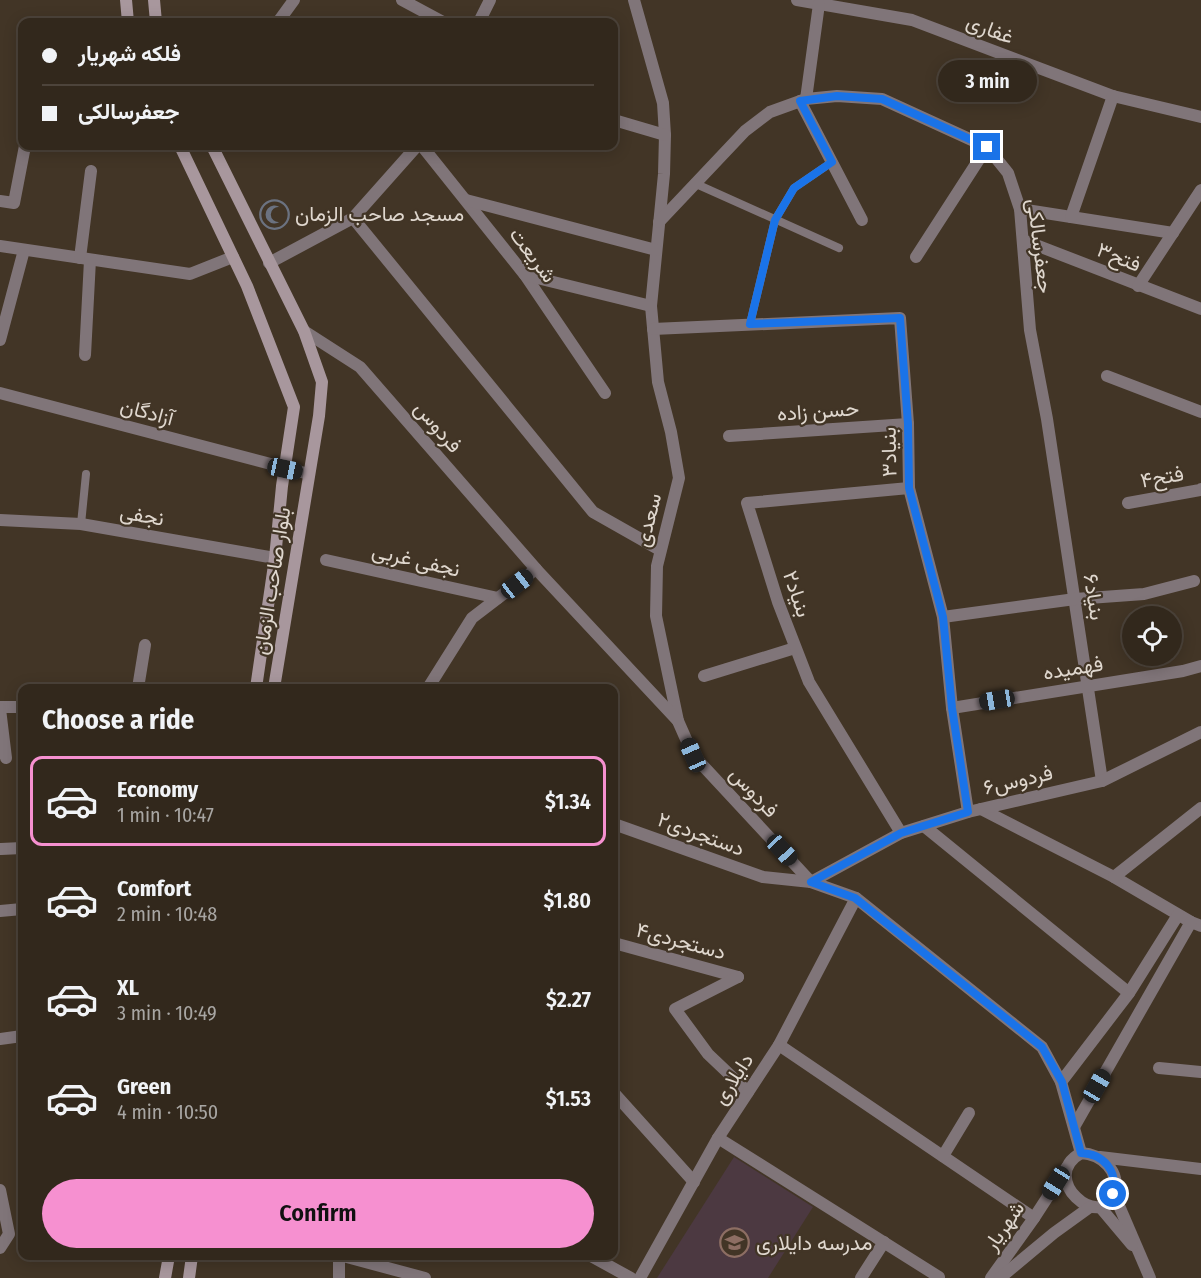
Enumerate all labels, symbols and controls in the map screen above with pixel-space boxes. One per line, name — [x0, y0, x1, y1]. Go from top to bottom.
street label: غفاری — [963, 8, 1017, 50]
text: فلکه شهریار — [78, 40, 181, 67]
callout: 3 min — [938, 60, 1036, 102]
text: 3 min — [965, 69, 1010, 93]
text: جعفرسالکی — [78, 98, 179, 125]
route end — [973, 133, 1000, 160]
street label: جعفرسالکی — [1021, 197, 1059, 295]
mosque icon: مسجد صاحب الزمان — [258, 198, 290, 230]
place label: مسجد صاحب الزمان — [295, 201, 464, 227]
street label: شریعت — [504, 222, 562, 288]
street label: فتح۳ — [1093, 236, 1145, 278]
street label: آزادگان — [117, 392, 179, 432]
street label: حسن زاده — [776, 395, 860, 427]
street label: فردوس — [408, 396, 468, 458]
street label: بنیاد۳ — [876, 427, 902, 477]
car — [266, 456, 304, 482]
street label: فتح۴ — [1138, 460, 1186, 495]
street label: سعدی — [629, 490, 667, 550]
street label: نجفی — [118, 498, 166, 532]
street label: بلوار صاحب الزمان — [247, 505, 297, 657]
street label: نجفی غربی — [369, 537, 463, 583]
car — [497, 566, 537, 602]
street label: بنیاد۲ — [777, 567, 817, 621]
street label: بنیاد۶ — [1078, 572, 1110, 622]
map controls — [1122, 606, 1182, 666]
button: locate — [1122, 606, 1182, 666]
street label: فهمیده — [1041, 650, 1105, 686]
car — [978, 688, 1016, 712]
text: Choose a ride — [42, 704, 194, 736]
car — [677, 735, 709, 775]
street label: فردوس۶ — [981, 759, 1055, 801]
street label: فردوس — [724, 761, 784, 823]
icon: car — [45, 774, 99, 828]
text: Economy — [117, 776, 198, 803]
text: $1.34 — [545, 788, 591, 815]
text: 1 min · 10:47 — [117, 803, 214, 827]
street label: دستجردی۲ — [654, 806, 748, 862]
car — [763, 831, 801, 869]
icon: car — [45, 873, 99, 927]
text: Comfort — [117, 875, 191, 902]
text: $1.80 — [543, 887, 591, 914]
text: 2 min · 10:48 — [117, 902, 217, 926]
street label: دستجردی۴ — [633, 917, 729, 965]
icon: car — [45, 972, 99, 1026]
text: XL — [117, 974, 139, 1001]
text: $2.27 — [546, 986, 591, 1013]
text: 3 min · 10:49 — [117, 1001, 217, 1025]
street label: دایلاری — [707, 1048, 759, 1110]
car — [1080, 1066, 1114, 1106]
icon: car — [45, 1071, 99, 1125]
text: Green — [117, 1073, 171, 1100]
text: $1.53 — [546, 1085, 591, 1112]
text: 4 min · 10:50 — [117, 1100, 218, 1124]
car — [1039, 1163, 1073, 1203]
button: Confirm — [42, 1179, 594, 1248]
route start — [1099, 1180, 1126, 1207]
street label: شهریار — [977, 1196, 1030, 1257]
school or university icon: مدرسه دایلاری — [719, 1227, 751, 1259]
place label: مدرسه دایلاری — [756, 1230, 872, 1256]

